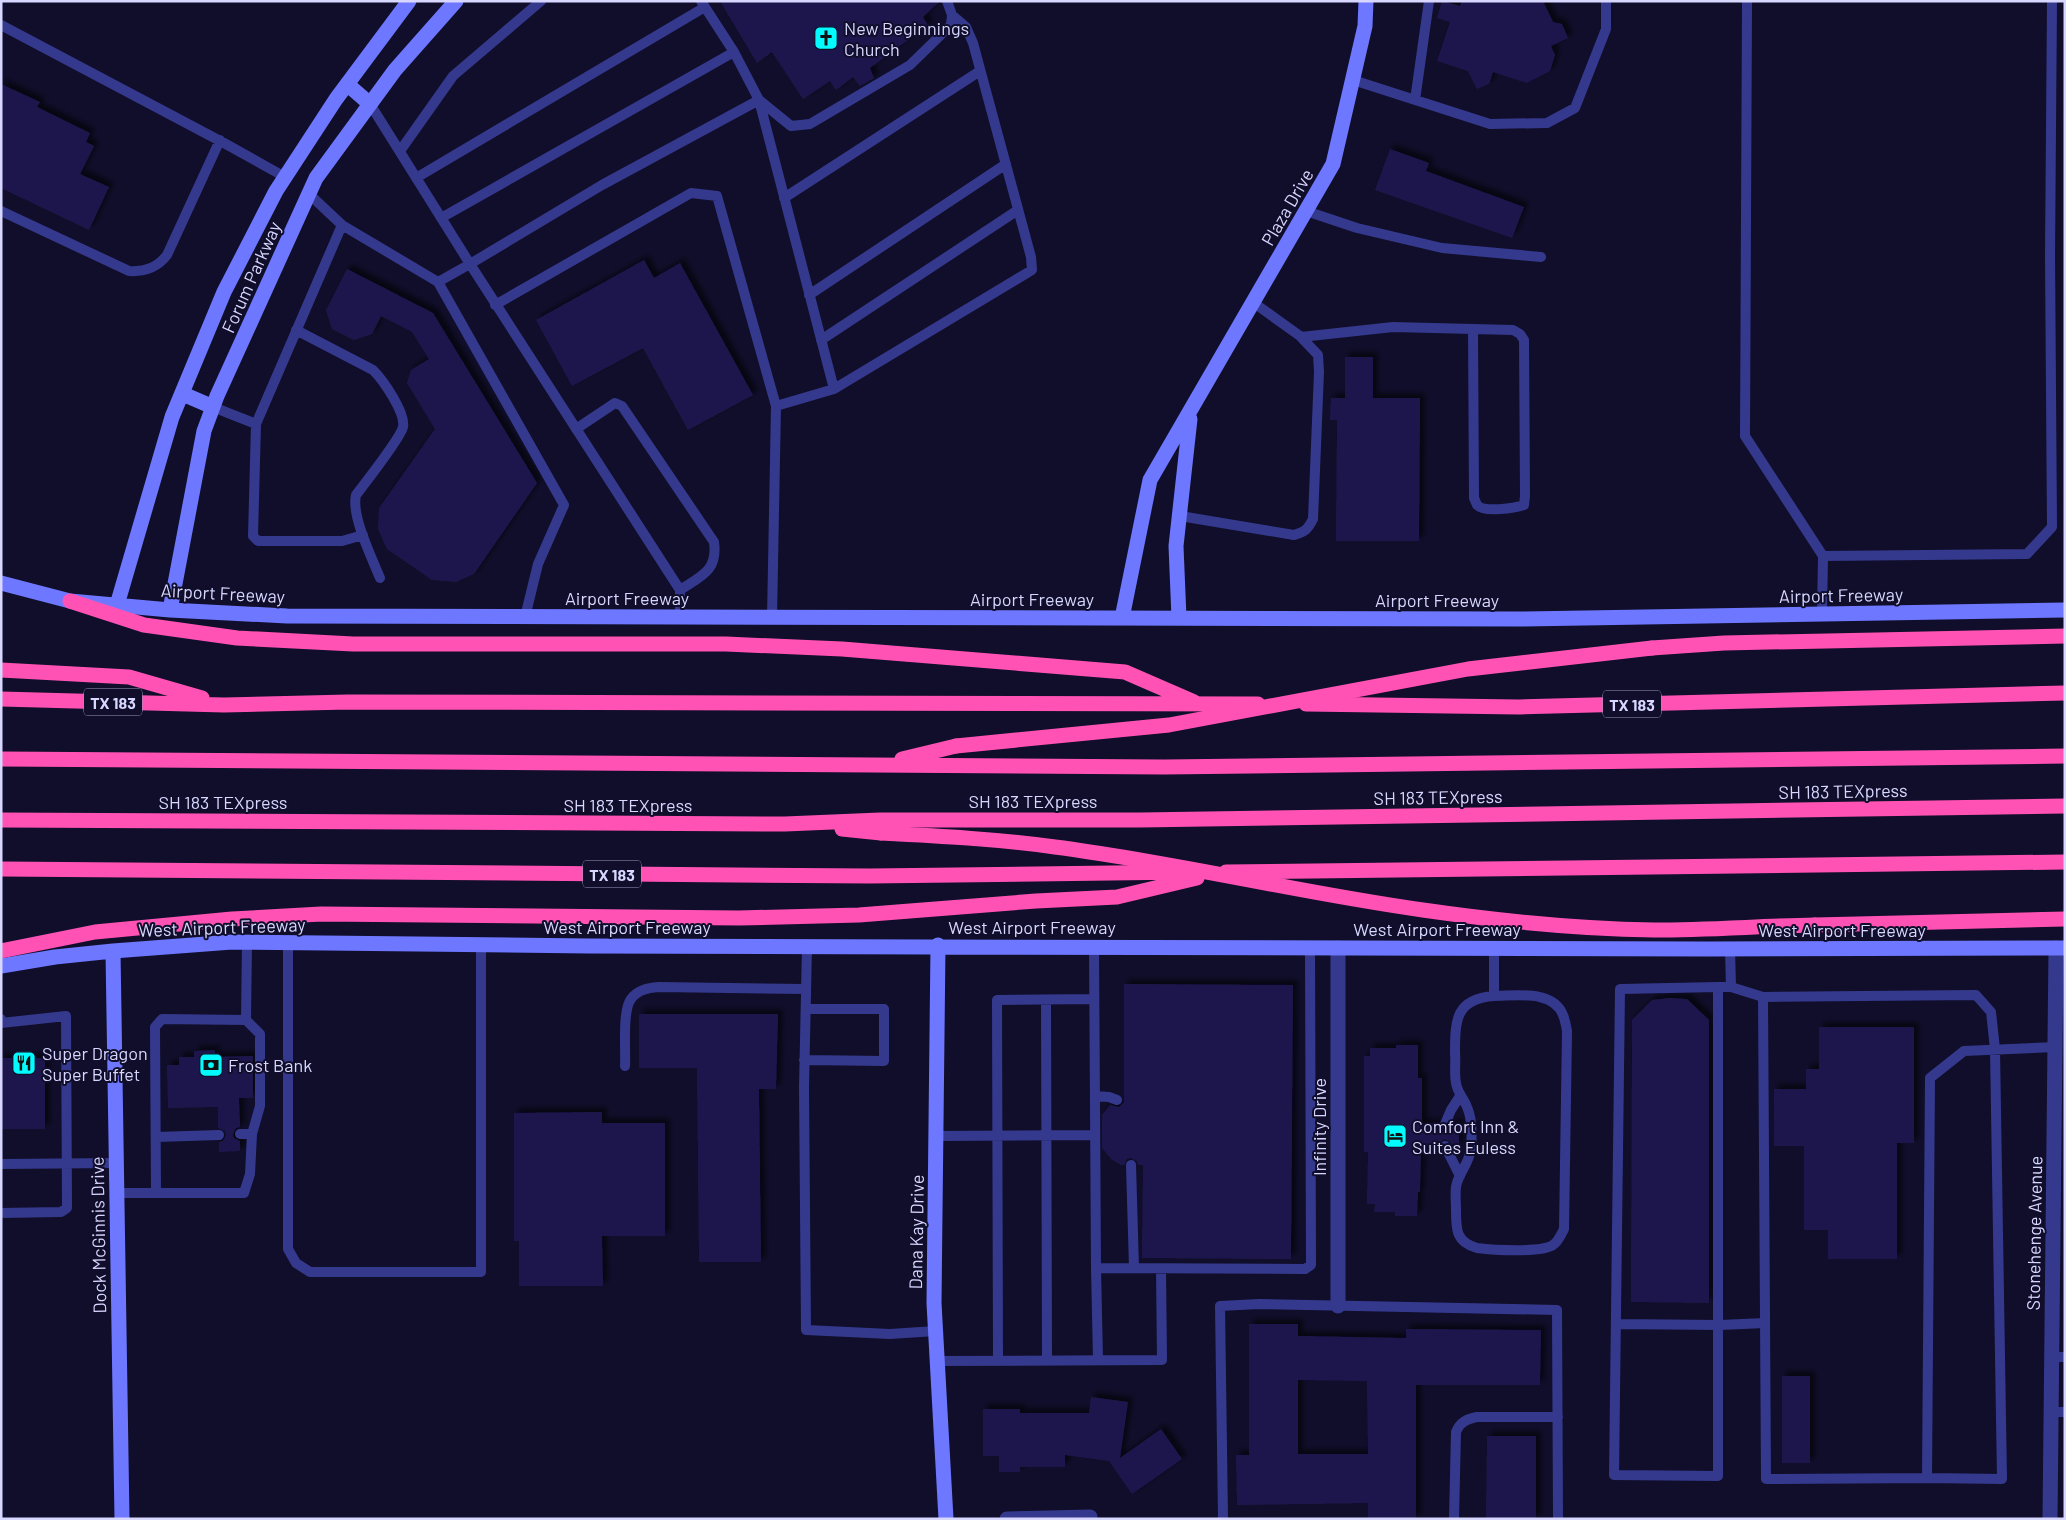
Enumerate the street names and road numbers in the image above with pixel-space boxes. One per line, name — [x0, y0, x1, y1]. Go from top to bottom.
street label: Plaza Drive — [1256, 165, 1318, 249]
street label: Forum Parkway — [217, 218, 285, 336]
street label: Airport Freeway — [160, 579, 286, 607]
street label: Airport Freeway — [1779, 583, 1903, 607]
street label: Airport Freeway — [565, 587, 689, 609]
street label: Airport Freeway — [970, 588, 1094, 610]
street label: Airport Freeway — [1375, 589, 1499, 611]
road number: TX 183 — [84, 689, 142, 716]
road number: TX 183 — [1603, 691, 1661, 718]
street label: SH 183 TEXpress — [1778, 779, 1908, 803]
street label: SH 183 TEXpress — [1373, 785, 1503, 809]
street label: SH 183 TEXpress — [968, 790, 1098, 812]
street label: SH 183 TEXpress — [158, 791, 288, 813]
street label: SH 183 TEXpress — [563, 794, 693, 816]
road number: TX 183 — [583, 861, 641, 888]
street label: West Airport Freeway — [138, 913, 306, 941]
street label: West Airport Freeway — [543, 916, 711, 938]
street label: West Airport Freeway — [948, 916, 1116, 938]
street label: West Airport Freeway — [1353, 918, 1521, 940]
street label: West Airport Freeway — [1758, 919, 1926, 941]
street label: Infinity Drive — [1308, 1078, 1330, 1176]
street label: Stonehenge Avenue — [2022, 1155, 2046, 1311]
street label: Dock McGinnis Drive — [86, 1156, 110, 1314]
street label: Dana Kay Drive — [904, 1174, 928, 1290]

